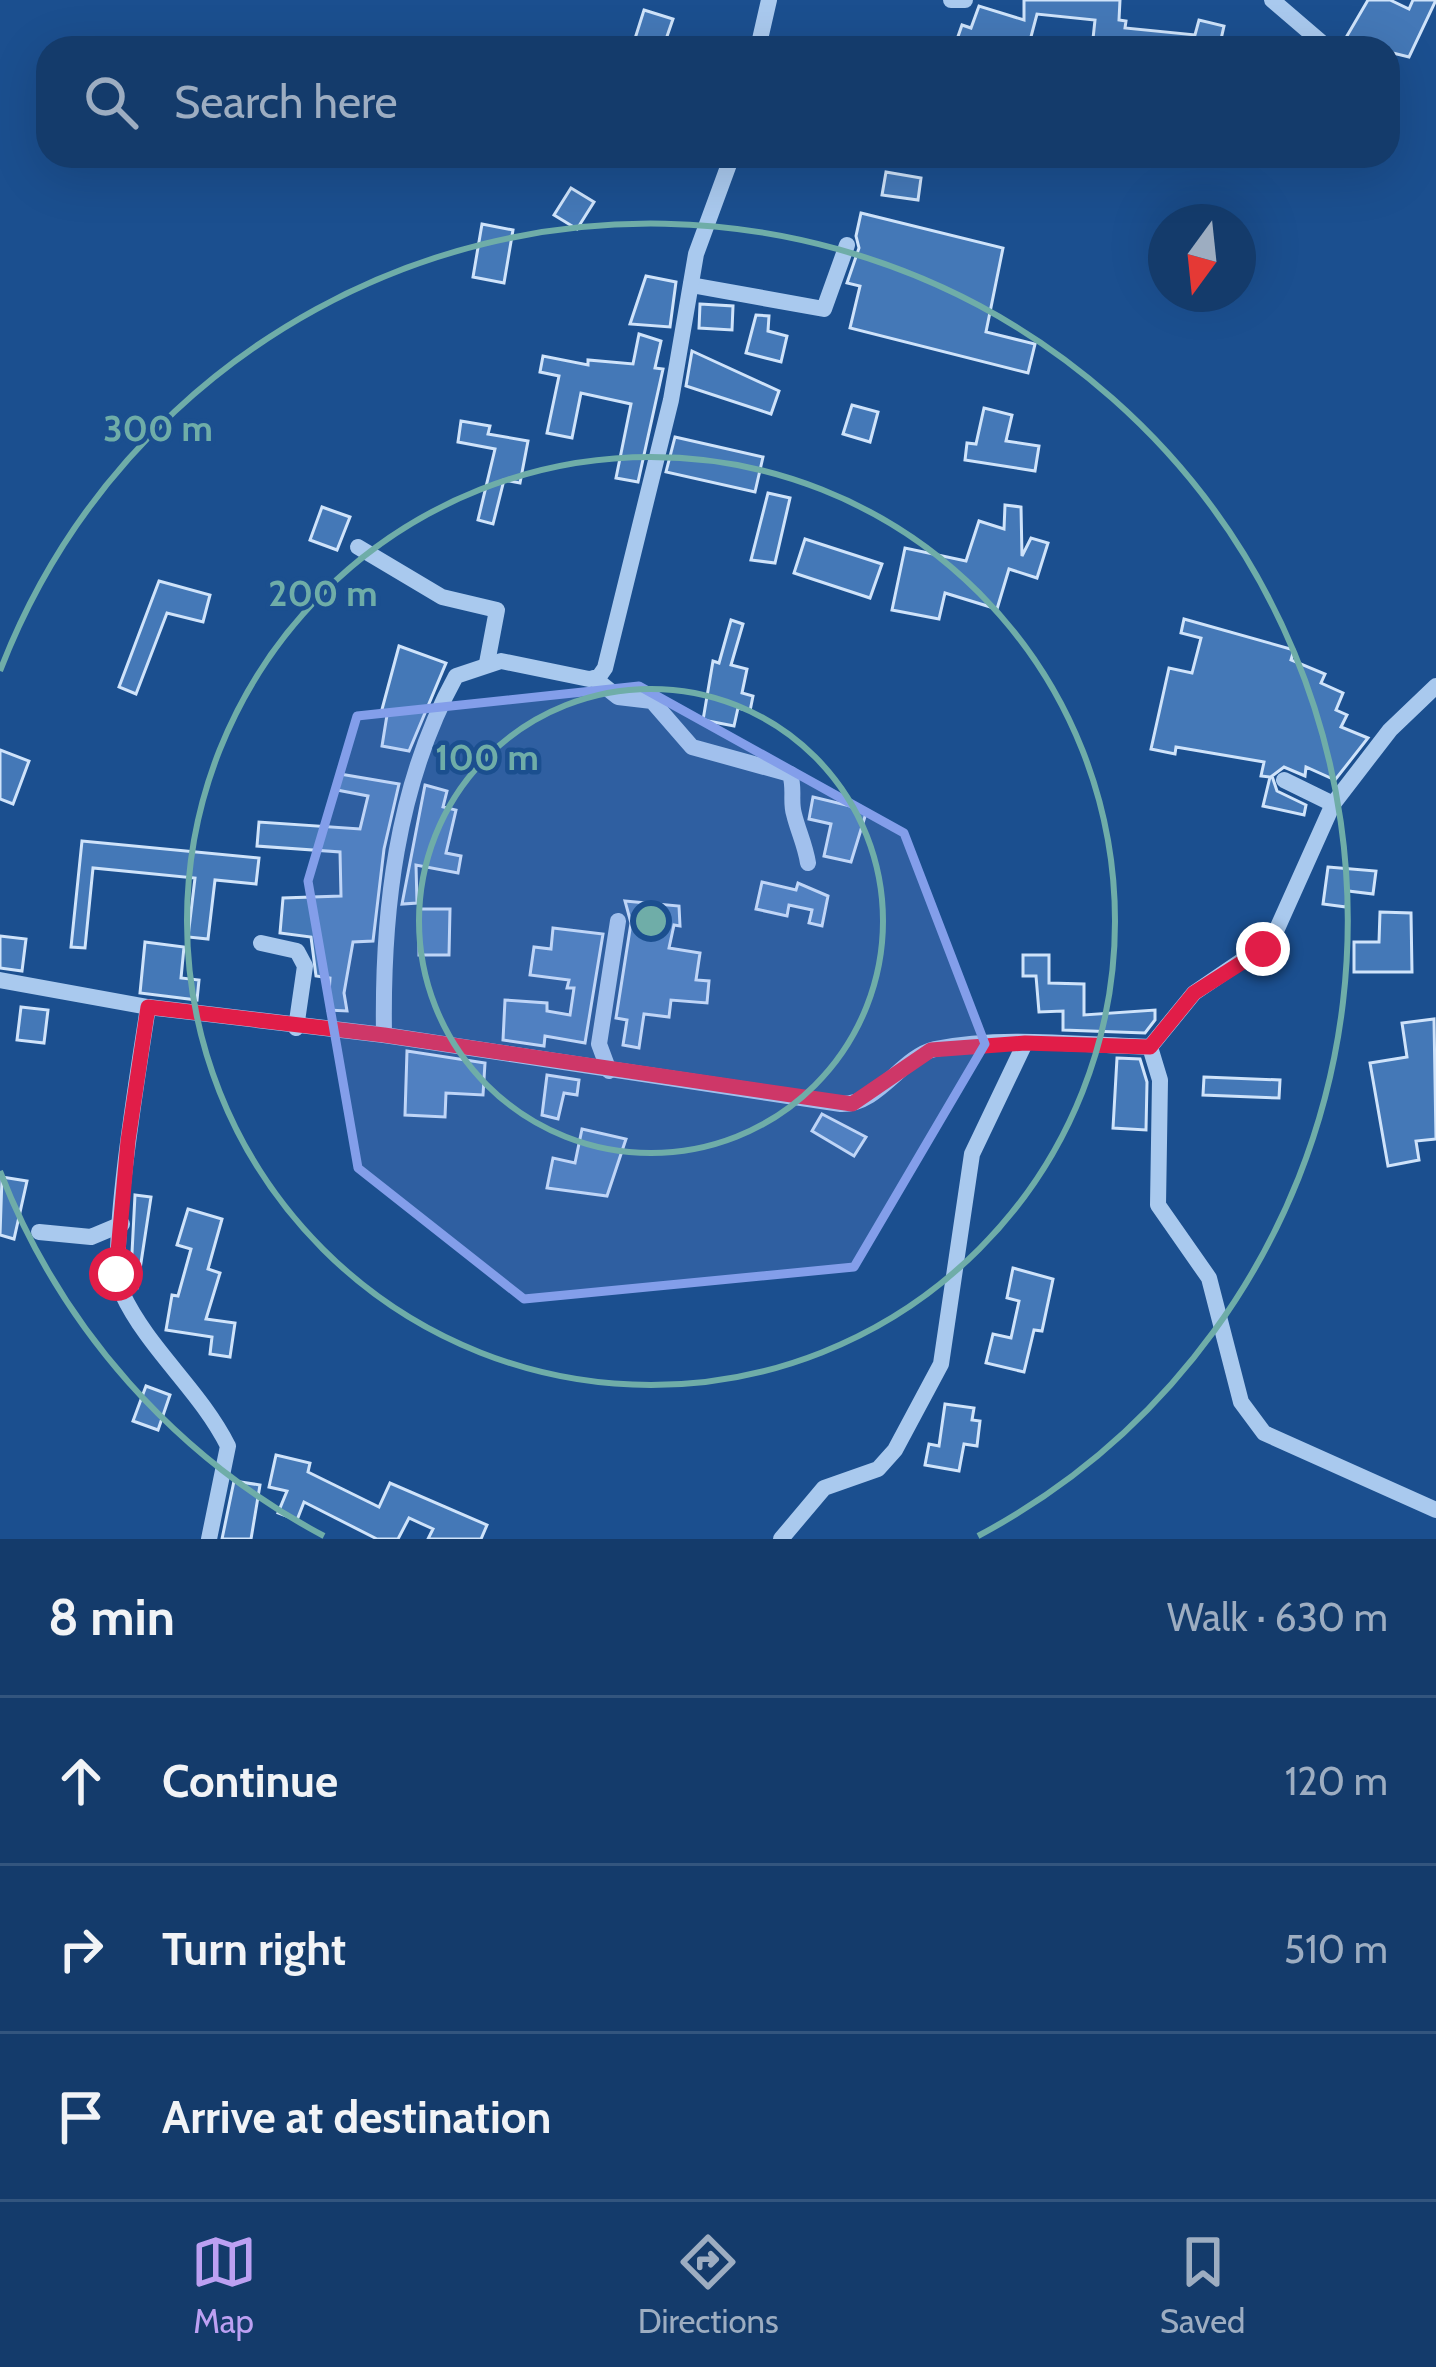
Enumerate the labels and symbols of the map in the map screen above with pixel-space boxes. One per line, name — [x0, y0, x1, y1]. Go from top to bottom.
north arrow — [1148, 204, 1256, 312]
text: 300 m — [103, 406, 213, 450]
text: 200 m — [268, 571, 378, 615]
text: 100 m — [435, 735, 539, 779]
centre of rings — [630, 900, 672, 942]
route end — [1236, 922, 1290, 976]
route start — [89, 1247, 143, 1301]

